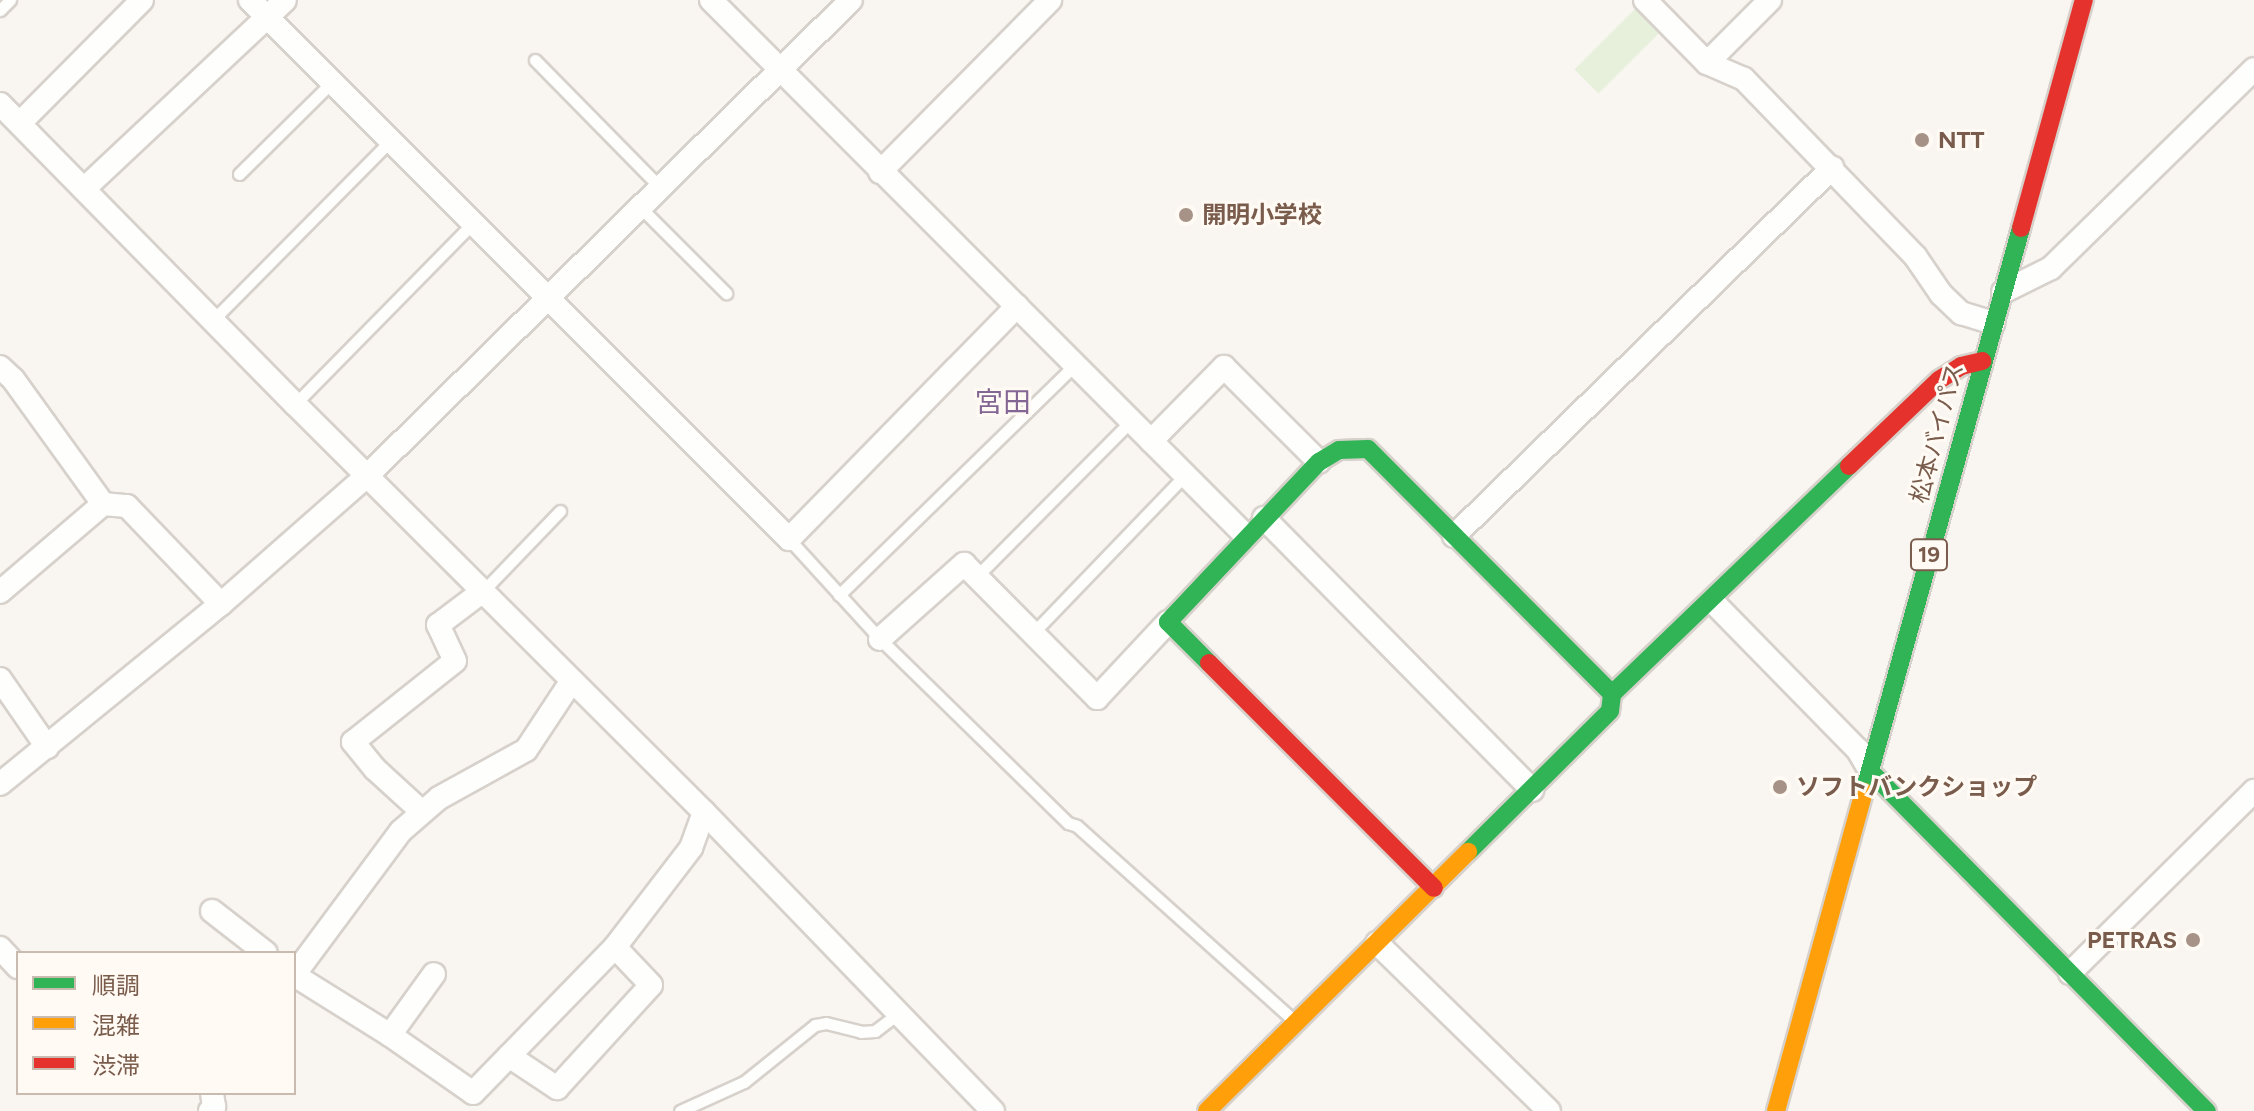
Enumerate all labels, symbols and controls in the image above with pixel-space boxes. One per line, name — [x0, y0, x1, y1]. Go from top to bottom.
place label: NTT — [1938, 126, 1985, 154]
marker: NTT — [1913, 131, 1931, 149]
place label: 開明小学校 — [1202, 201, 1322, 229]
marker: 開明小学校 — [1177, 206, 1195, 224]
street label: 松本バイパス — [1904, 360, 1970, 506]
district label: 宮田 — [975, 385, 1031, 419]
road number: 19 — [1909, 537, 1949, 573]
place label: ソフトバンクショップ — [1796, 773, 2036, 801]
marker: ソフトバンクショップ — [1771, 778, 1789, 796]
place label: PETRAS — [2087, 926, 2177, 954]
marker: PETRAS — [2184, 931, 2202, 949]
legend — [16, 951, 296, 1095]
text: 順調 — [92, 971, 140, 1000]
text: 混雑 — [92, 1011, 140, 1040]
text: 渋滞 — [92, 1051, 140, 1080]

